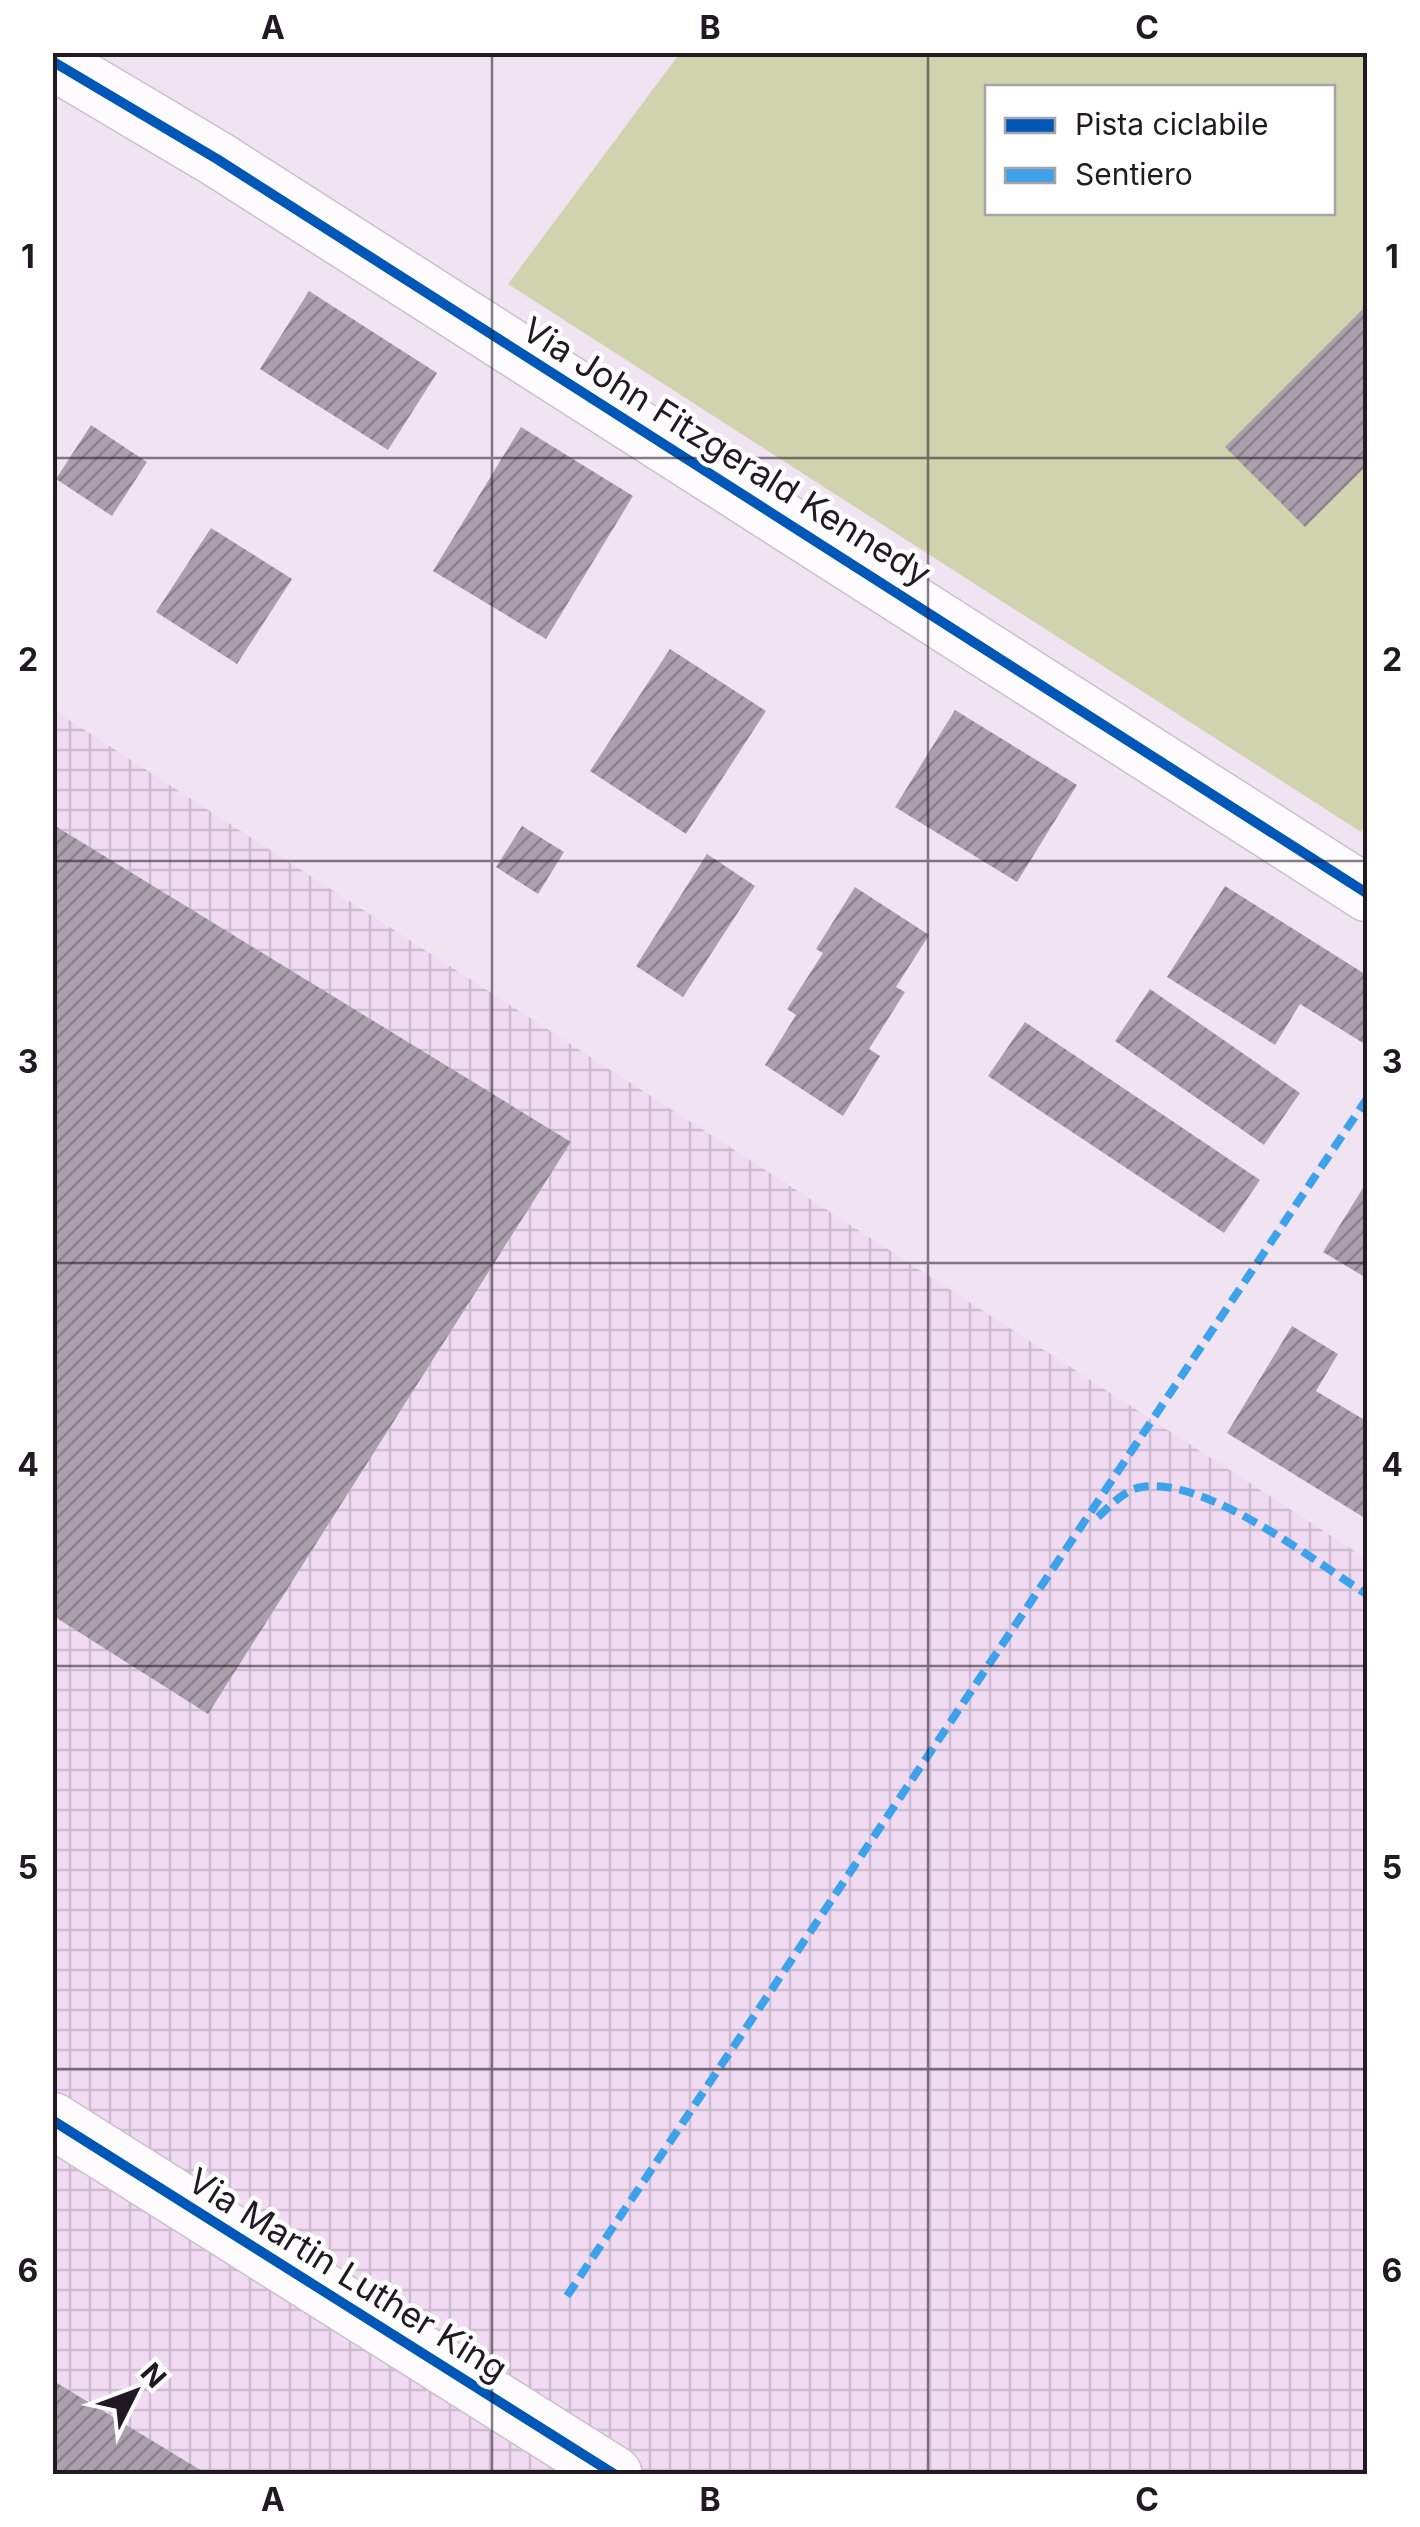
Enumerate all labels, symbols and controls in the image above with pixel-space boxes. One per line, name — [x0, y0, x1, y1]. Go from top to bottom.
text: A — [261, 8, 285, 47]
text: B — [699, 8, 721, 47]
text: C — [1135, 8, 1159, 47]
legend — [985, 85, 1335, 215]
text: Pista ciclabile — [1075, 106, 1269, 142]
text: Sentiero — [1075, 156, 1193, 192]
text: 1 — [21, 237, 35, 276]
text: 1 — [1385, 237, 1399, 276]
street label: Via John Fitzgerald Kennedy — [515, 308, 939, 594]
text: 2 — [18, 640, 38, 679]
text: 2 — [1382, 640, 1402, 679]
text: 3 — [18, 1042, 38, 1081]
text: 3 — [1382, 1042, 1402, 1081]
text: 4 — [17, 1445, 39, 1484]
text: 4 — [1381, 1445, 1403, 1484]
text: 5 — [18, 1848, 38, 1887]
text: 5 — [1382, 1848, 1402, 1887]
street label: Via Martin Luther King — [181, 2159, 515, 2389]
text: 6 — [18, 2251, 38, 2290]
text: 6 — [1382, 2251, 1402, 2290]
north arrow — [85, 2342, 185, 2442]
text: N — [134, 2356, 173, 2395]
text: A — [261, 2480, 285, 2519]
text: B — [699, 2480, 721, 2519]
text: C — [1135, 2480, 1159, 2519]

